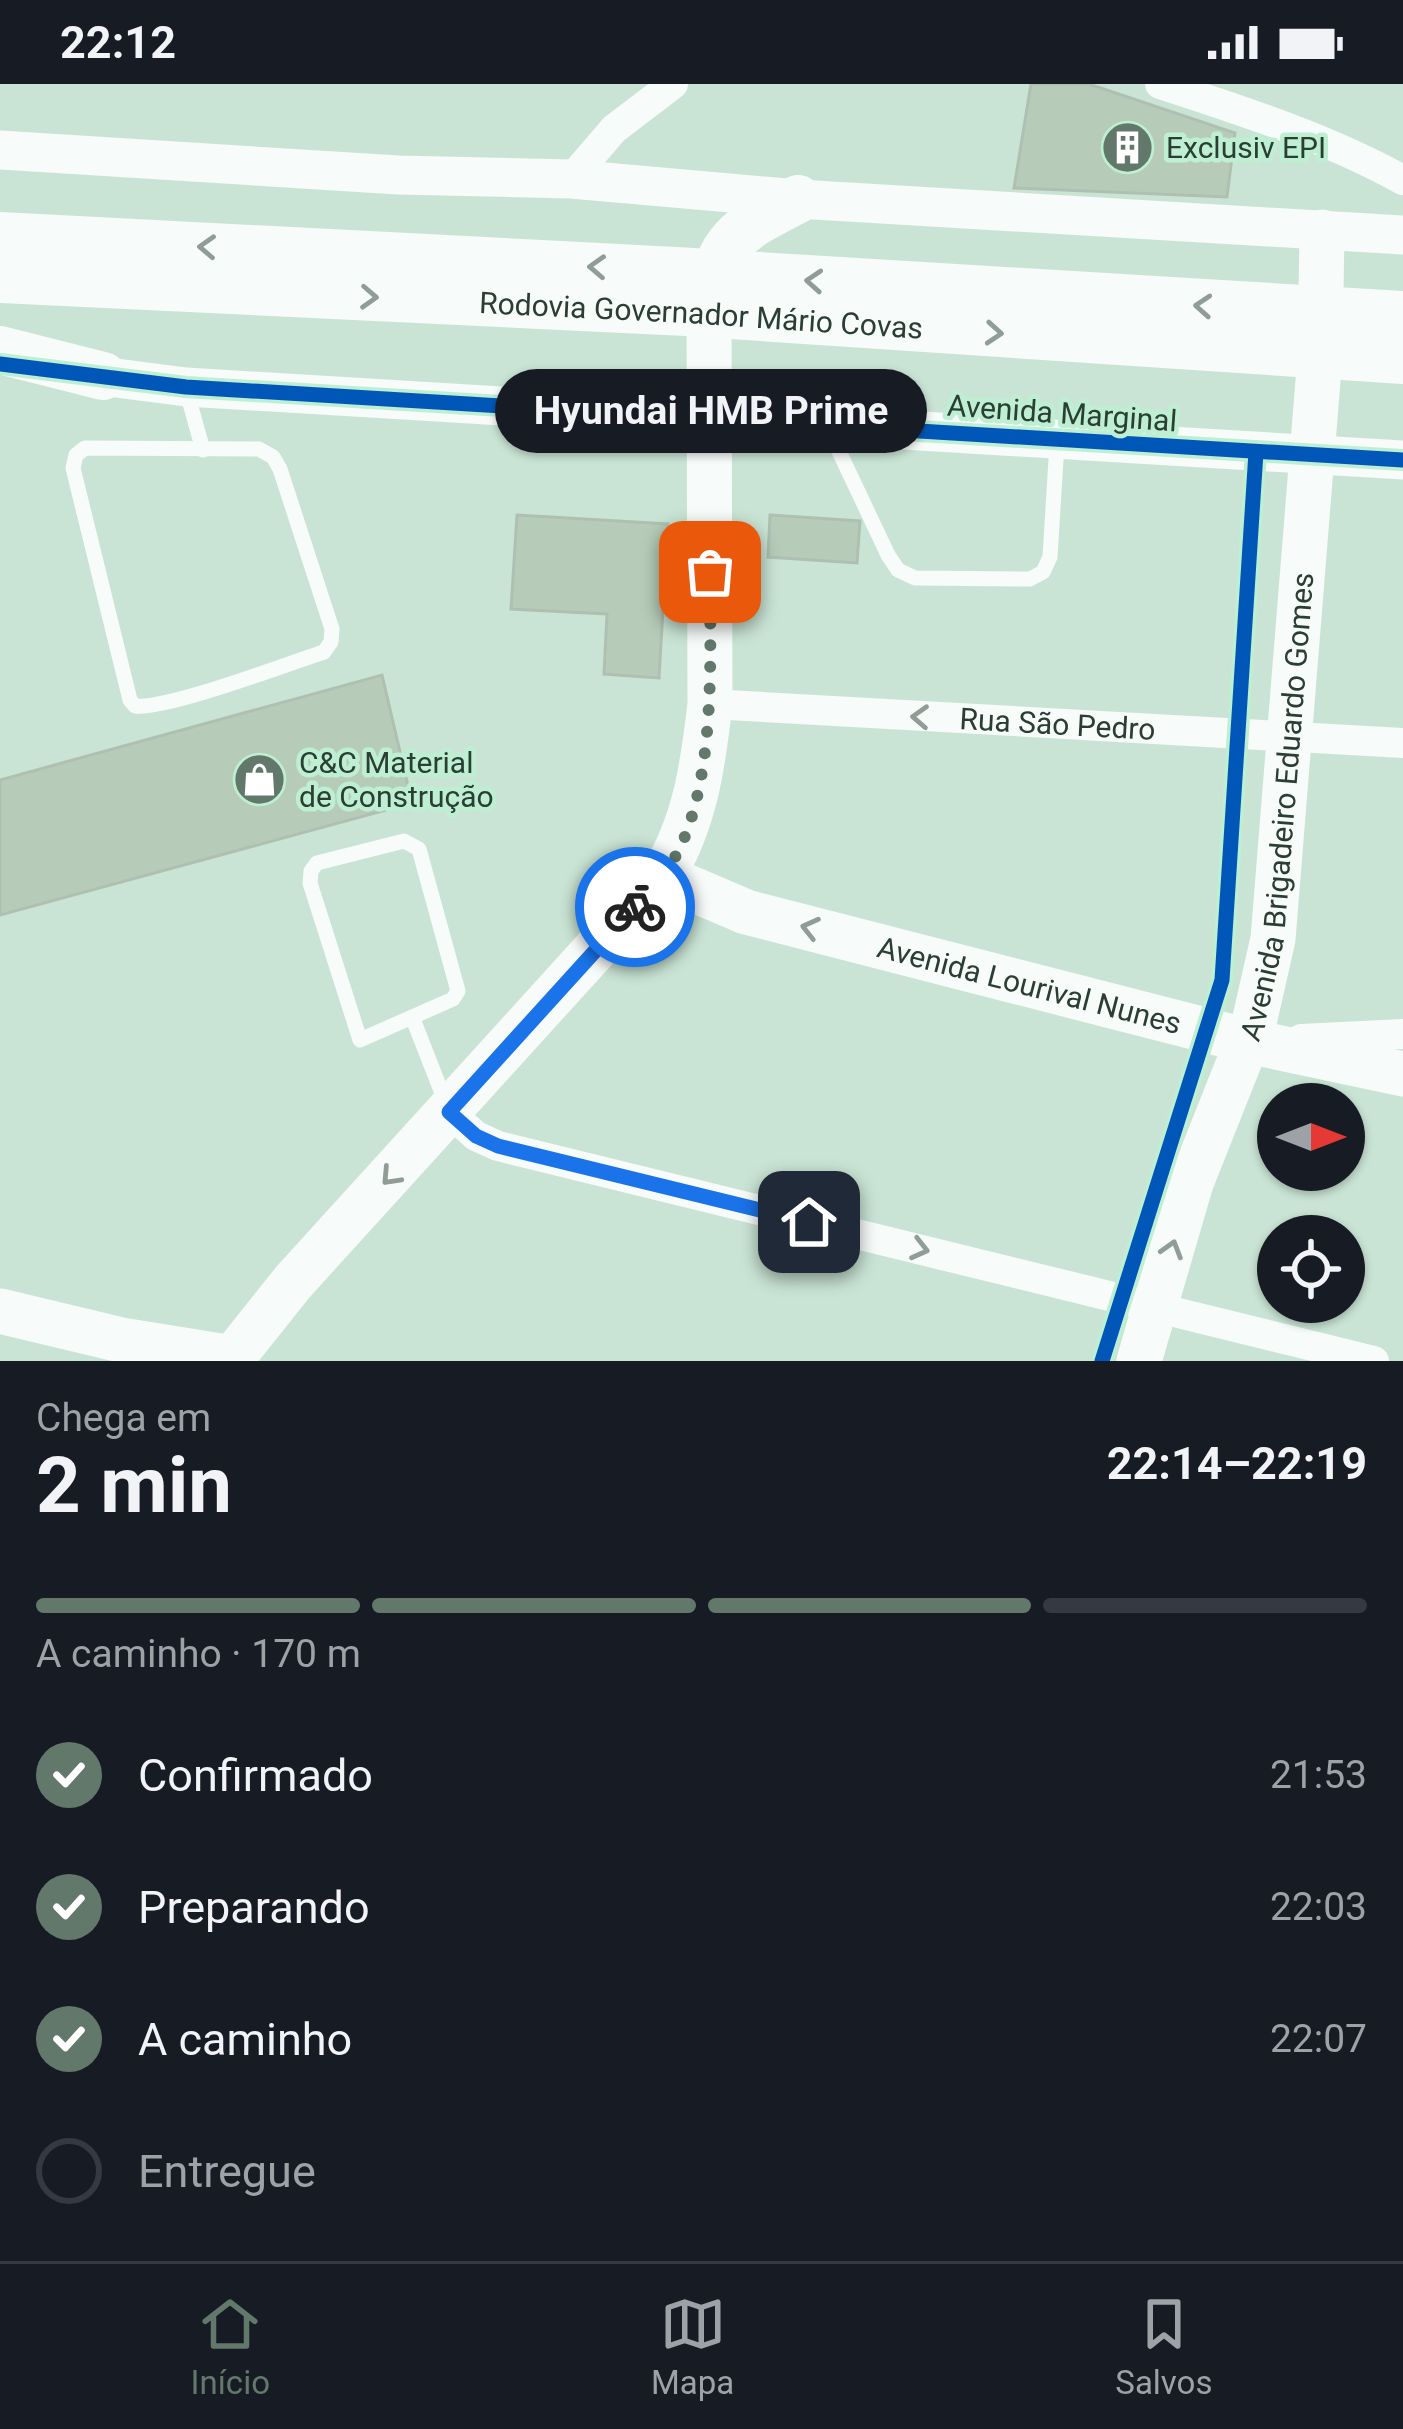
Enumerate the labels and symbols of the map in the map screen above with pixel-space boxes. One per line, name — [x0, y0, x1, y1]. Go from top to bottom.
building icon: Exclusiv EPI — [1099, 119, 1155, 175]
place label: Exclusiv EPI — [1166, 130, 1326, 165]
one-way arrow — [197, 234, 216, 260]
one-way arrow — [587, 254, 606, 280]
one-way arrow — [804, 268, 823, 294]
one-way arrow — [360, 284, 379, 310]
street label: Rodovia Governador Mário Covas — [478, 285, 924, 345]
one-way arrow — [1193, 293, 1212, 319]
one-way arrow — [984, 320, 1003, 346]
callout: Hyundai HMB Prime — [494, 368, 926, 452]
street label: Avenida Marginal — [946, 388, 1178, 438]
pin — [659, 521, 761, 623]
street label: Avenida Brigadeiro Eduardo Gomes — [1232, 571, 1320, 1045]
street label: Rua São Pedro — [959, 701, 1156, 747]
one-way arrow — [910, 704, 929, 730]
place label: C&C Material de Construção — [299, 745, 494, 814]
shop icon: C&C Material de Construção — [232, 751, 288, 807]
courier — [575, 847, 695, 967]
one-way arrow — [800, 917, 820, 942]
street label: Avenida Lourival Nunes — [874, 929, 1185, 1041]
north arrow — [1257, 1083, 1365, 1191]
one-way arrow — [383, 1163, 404, 1184]
pin — [758, 1171, 860, 1273]
one-way arrow — [910, 1235, 930, 1260]
one-way arrow — [1158, 1239, 1183, 1260]

